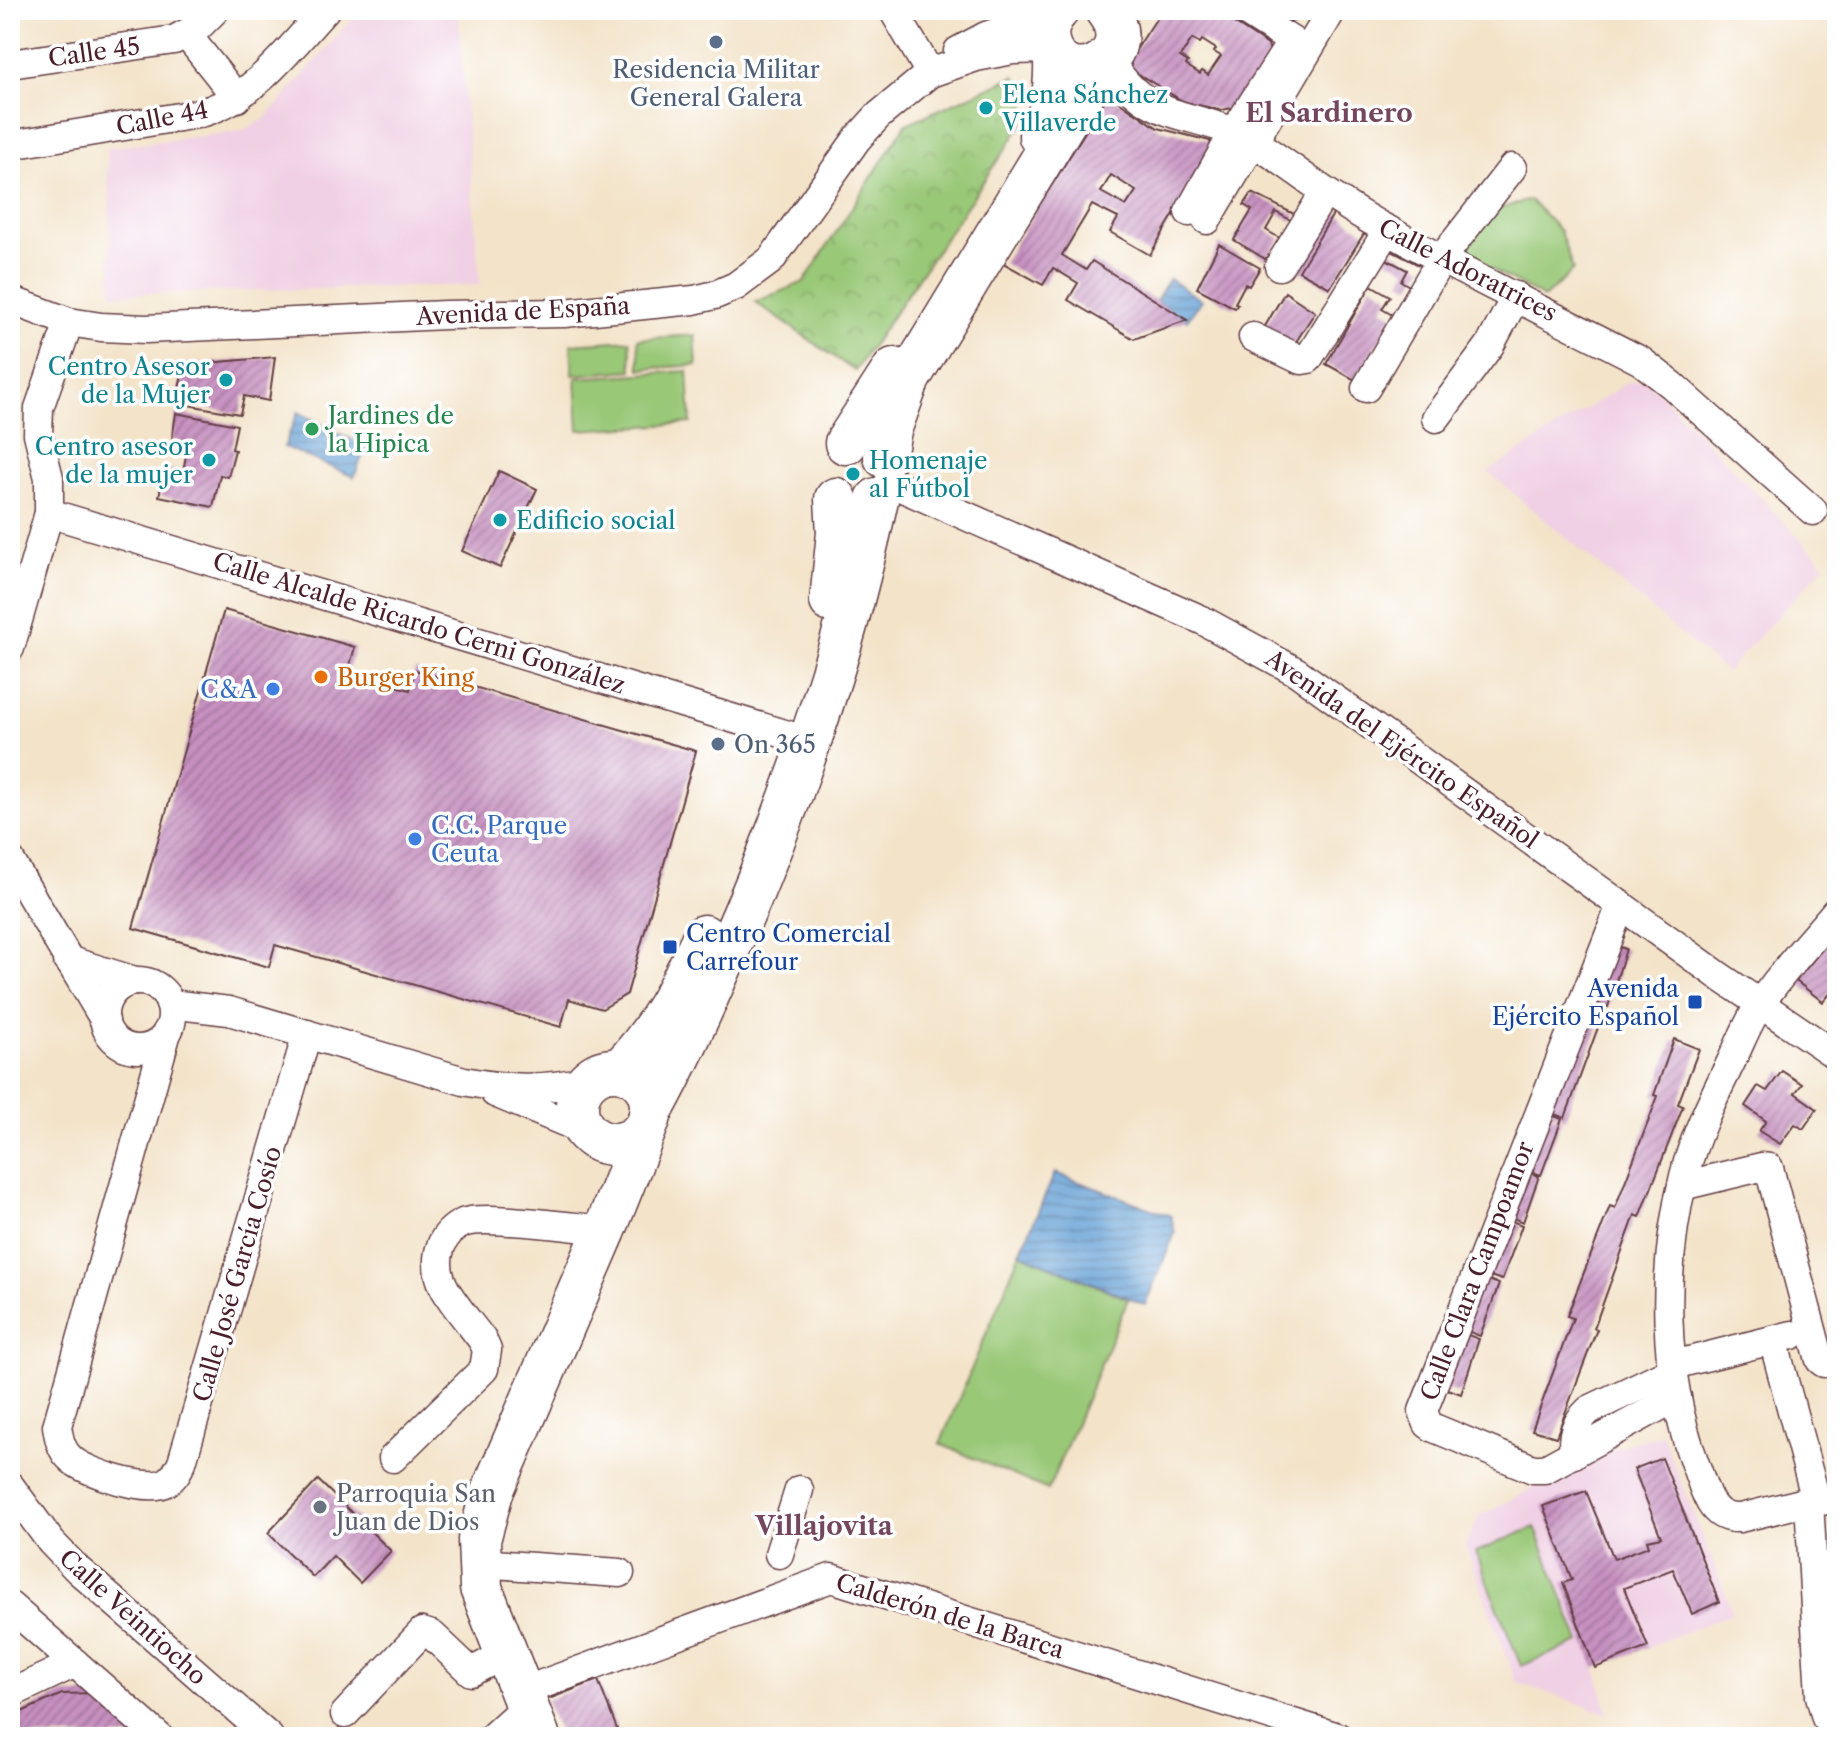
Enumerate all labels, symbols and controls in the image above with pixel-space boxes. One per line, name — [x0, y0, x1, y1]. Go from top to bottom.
street label: Calle 45 — [46, 31, 142, 73]
marker: Residencia Militar General Galera — [707, 33, 725, 51]
place label: Residencia Militar General Galera — [612, 55, 820, 112]
place label: Elena Sánchez Villaverde — [1001, 80, 1168, 137]
street label: Calle 44 — [114, 95, 210, 141]
district label: El Sardinero — [1245, 97, 1413, 129]
marker: Elena Sánchez Villaverde — [977, 99, 995, 117]
street label: Calle Adoratrices — [1374, 213, 1562, 327]
street label: Avenida de España — [414, 291, 631, 331]
place label: Centro Asesor de la Mujer — [48, 352, 210, 409]
marker: Centro Asesor de la Mujer — [217, 371, 235, 389]
place label: Jardines de la Hipica — [324, 401, 454, 458]
marker: Jardines de la Hipica — [303, 420, 321, 438]
place label: Centro asesor de la mujer — [35, 432, 193, 489]
place label: Homenaje al Fútbol — [869, 446, 987, 503]
marker: Centro asesor de la mujer — [200, 451, 218, 469]
marker: Homenaje al Fútbol — [844, 465, 862, 483]
place label: Edificio social — [516, 506, 676, 535]
marker: Edificio social — [491, 511, 509, 529]
street label: Calle Alcalde Ricardo Cerni González — [209, 546, 629, 700]
street label: Avenida del Ejército Español — [1259, 643, 1544, 855]
place label: Burger King — [337, 663, 475, 692]
marker: Burger King — [312, 668, 330, 686]
place label: C&A — [200, 675, 258, 704]
marker: C&A — [264, 680, 282, 698]
place label: On 365 — [734, 730, 816, 759]
marker: On 365 — [709, 735, 727, 753]
place label: C.C. Parque Ceuta — [431, 811, 567, 868]
marker: C.C. Parque Ceuta — [406, 830, 424, 848]
place label: Centro Comercial Carrefour — [686, 919, 891, 976]
marker: Centro Comercial Carrefour — [661, 938, 679, 956]
place label: Avenida Ejército Español — [1492, 974, 1679, 1031]
marker: Avenida Ejército Español — [1686, 993, 1704, 1011]
street label: Calle Clara Campoamor — [1414, 1137, 1540, 1405]
street label: Calle José García Cosío — [187, 1143, 287, 1405]
place label: Parroquia San Juan de Dios — [332, 1479, 496, 1536]
marker: Parroquia San Juan de Dios — [311, 1498, 329, 1516]
district label: Villajovita — [754, 1510, 894, 1542]
street label: Calle Veintiocho — [53, 1543, 213, 1691]
street label: Calderón de la Barca — [832, 1567, 1068, 1665]

